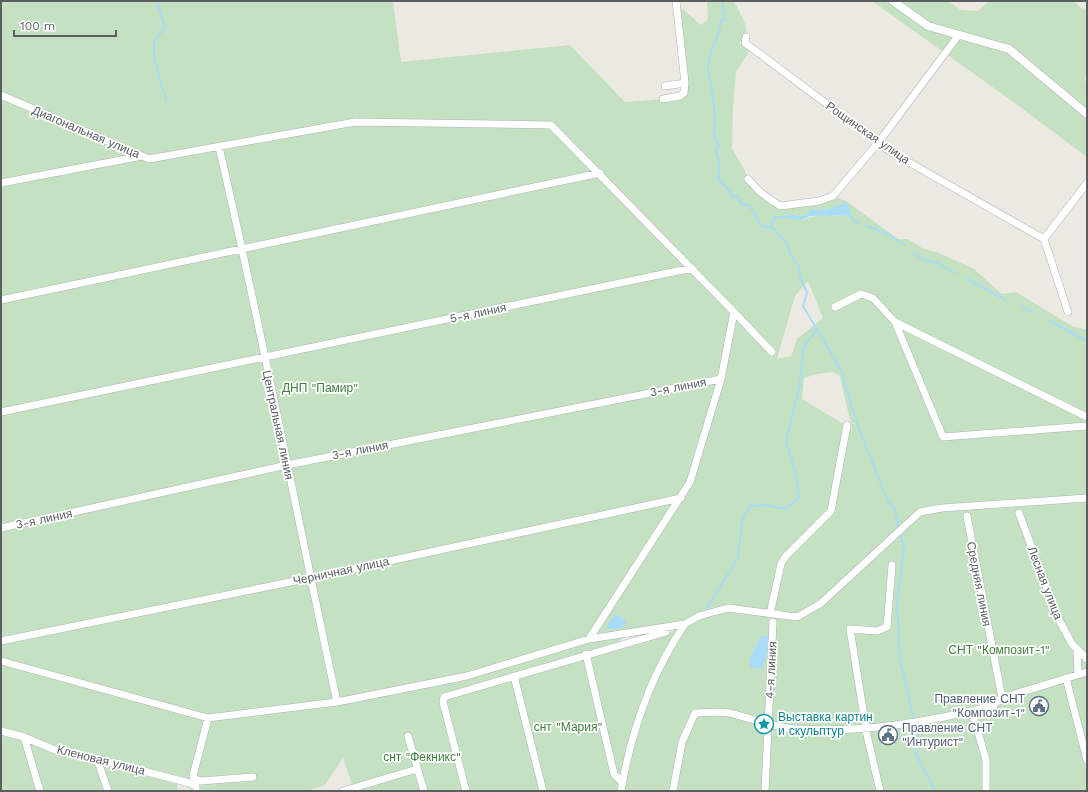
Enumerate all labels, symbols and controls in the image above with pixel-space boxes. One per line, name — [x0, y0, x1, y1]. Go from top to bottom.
scale bar — [14, 12, 116, 38]
text: 100 m — [20, 19, 55, 33]
street label: Рощинская улица — [823, 99, 913, 167]
street label: Диагональная улица — [30, 103, 142, 161]
street label: 5-я линия — [449, 300, 507, 326]
street label: Центральная линия — [260, 369, 296, 481]
street label: 3-я линия — [649, 375, 707, 399]
park label: ДНП "Памир" — [282, 381, 358, 395]
street label: 3-я линия — [331, 438, 389, 462]
street label: 3-я линия — [15, 506, 73, 532]
street label: Средняя линия — [964, 540, 994, 628]
street label: Лесная улица — [1025, 544, 1066, 622]
street label: Черничная улица — [292, 554, 391, 588]
street label: 4-я линия — [763, 641, 779, 699]
park label: СНТ "Композит-1" — [948, 643, 1050, 657]
place label: Правление СНТ "Композит-1" — [934, 692, 1026, 720]
public building icon: Правление СНТ "Композит-1" — [1028, 695, 1050, 717]
place label: Выставка картин и скульптур — [778, 710, 873, 738]
place icon: Выставка картин и скульптур — [753, 713, 775, 735]
park label: снт "Мария" — [534, 720, 602, 734]
place label: Правление СНТ "Интурист" — [902, 721, 993, 749]
public building icon: Правление СНТ "Интурист" — [877, 724, 899, 746]
street label: Кленовая улица — [55, 742, 147, 778]
park label: снт "Фекникс" — [383, 750, 461, 764]

